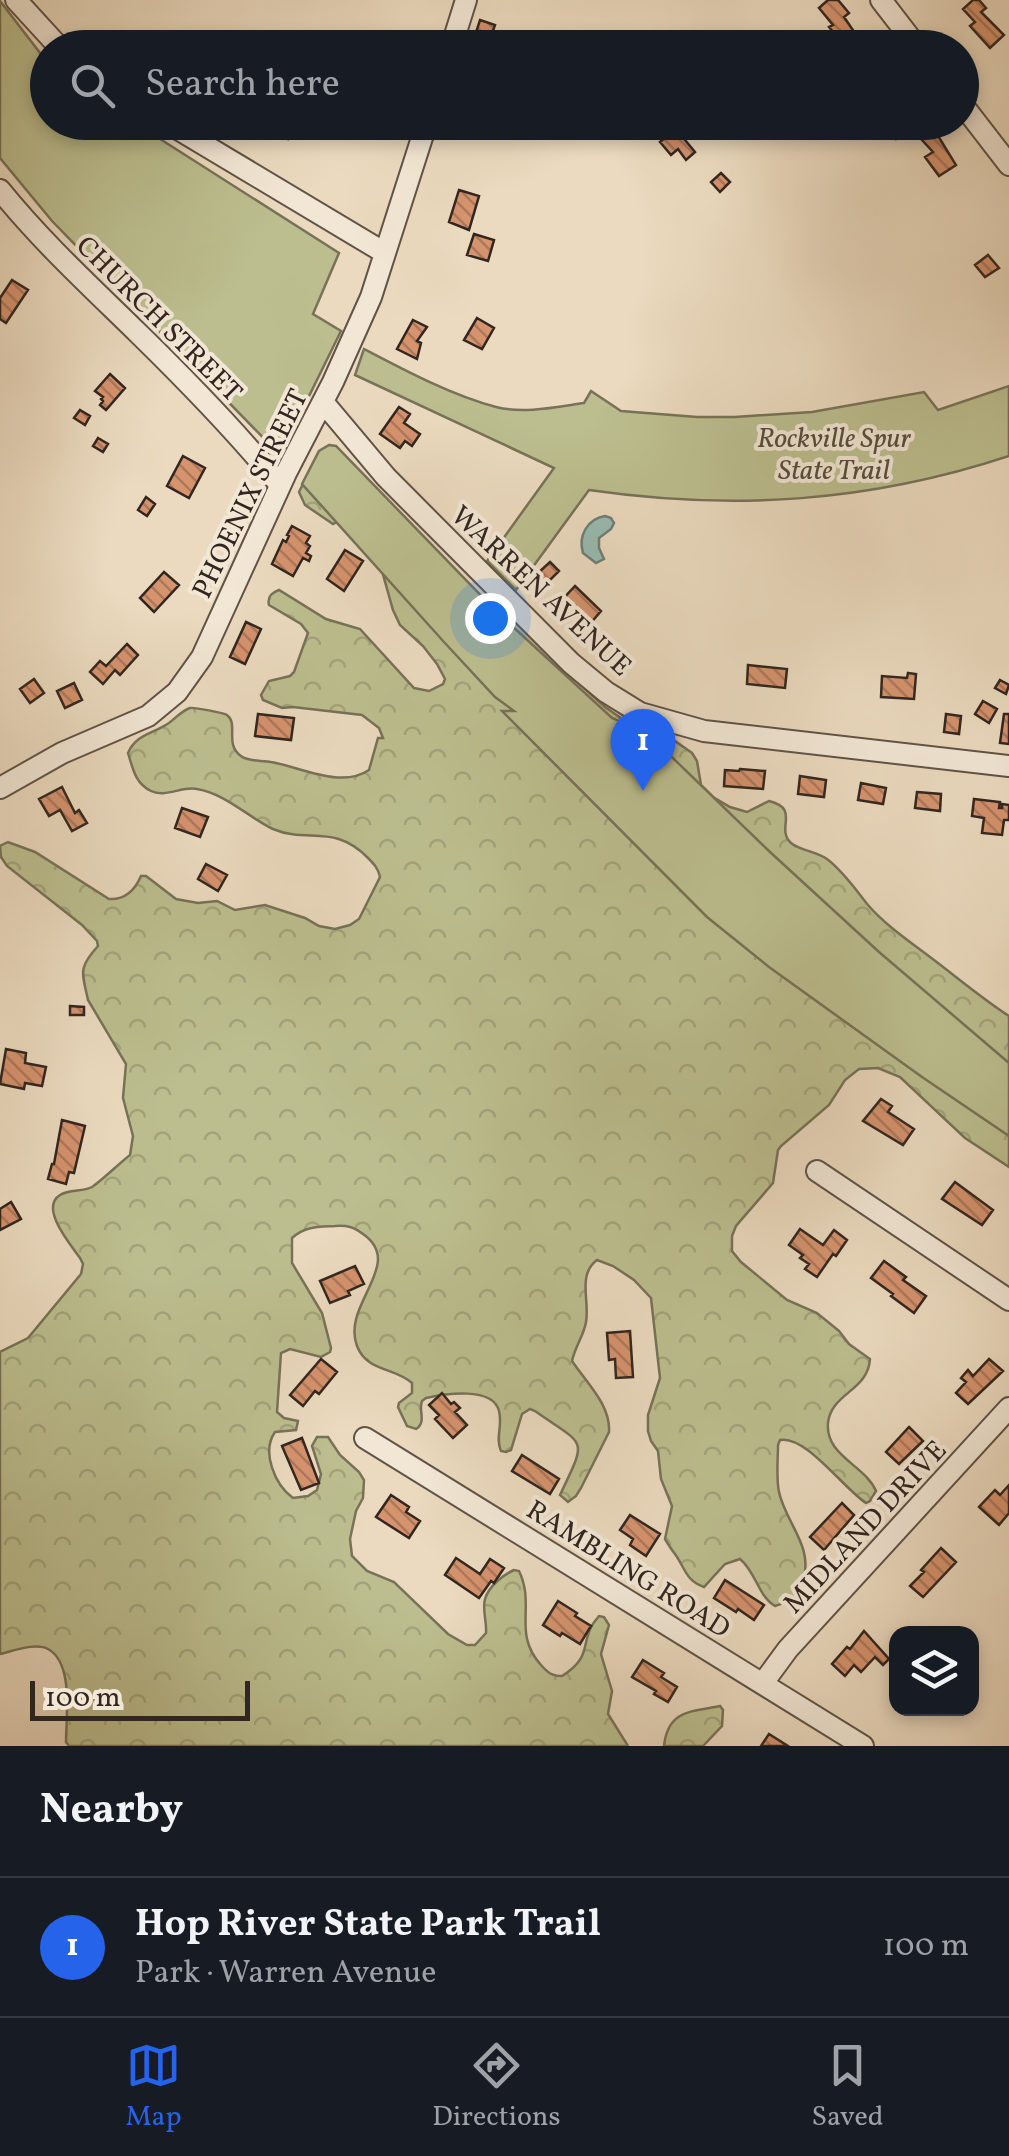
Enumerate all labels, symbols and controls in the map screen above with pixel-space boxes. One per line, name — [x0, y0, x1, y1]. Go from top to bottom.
search box — [30, 30, 979, 140]
icon: search — [65, 58, 120, 113]
text: Search here — [145, 59, 340, 112]
street label: CHURCH STREET — [66, 228, 250, 412]
street label: PHOENIX STREET — [184, 383, 319, 605]
park label: Rockville Spur State Trail — [757, 420, 911, 491]
street label: WARREN AVENUE — [441, 498, 639, 686]
your location — [465, 593, 516, 644]
pin: 1 — [610, 708, 676, 791]
street label: MIDLAND DRIVE — [775, 1432, 957, 1623]
street label: RAMBLING ROAD — [518, 1492, 737, 1649]
map controls — [889, 1626, 979, 1716]
button: layers — [889, 1626, 979, 1716]
scale bar — [30, 1676, 250, 1720]
text: 100 m — [45, 1679, 120, 1718]
text: Nearby — [40, 1782, 183, 1841]
text: Hop River State Park Trail — [135, 1899, 601, 1952]
text: 1 — [66, 1925, 79, 1969]
text: 100 m — [883, 1925, 969, 1969]
text: Park · Warren Avenue — [135, 1952, 436, 1996]
tab: Map — [125, 2038, 181, 2137]
tab: Directions — [432, 2038, 561, 2137]
tab: Saved — [811, 2038, 884, 2137]

